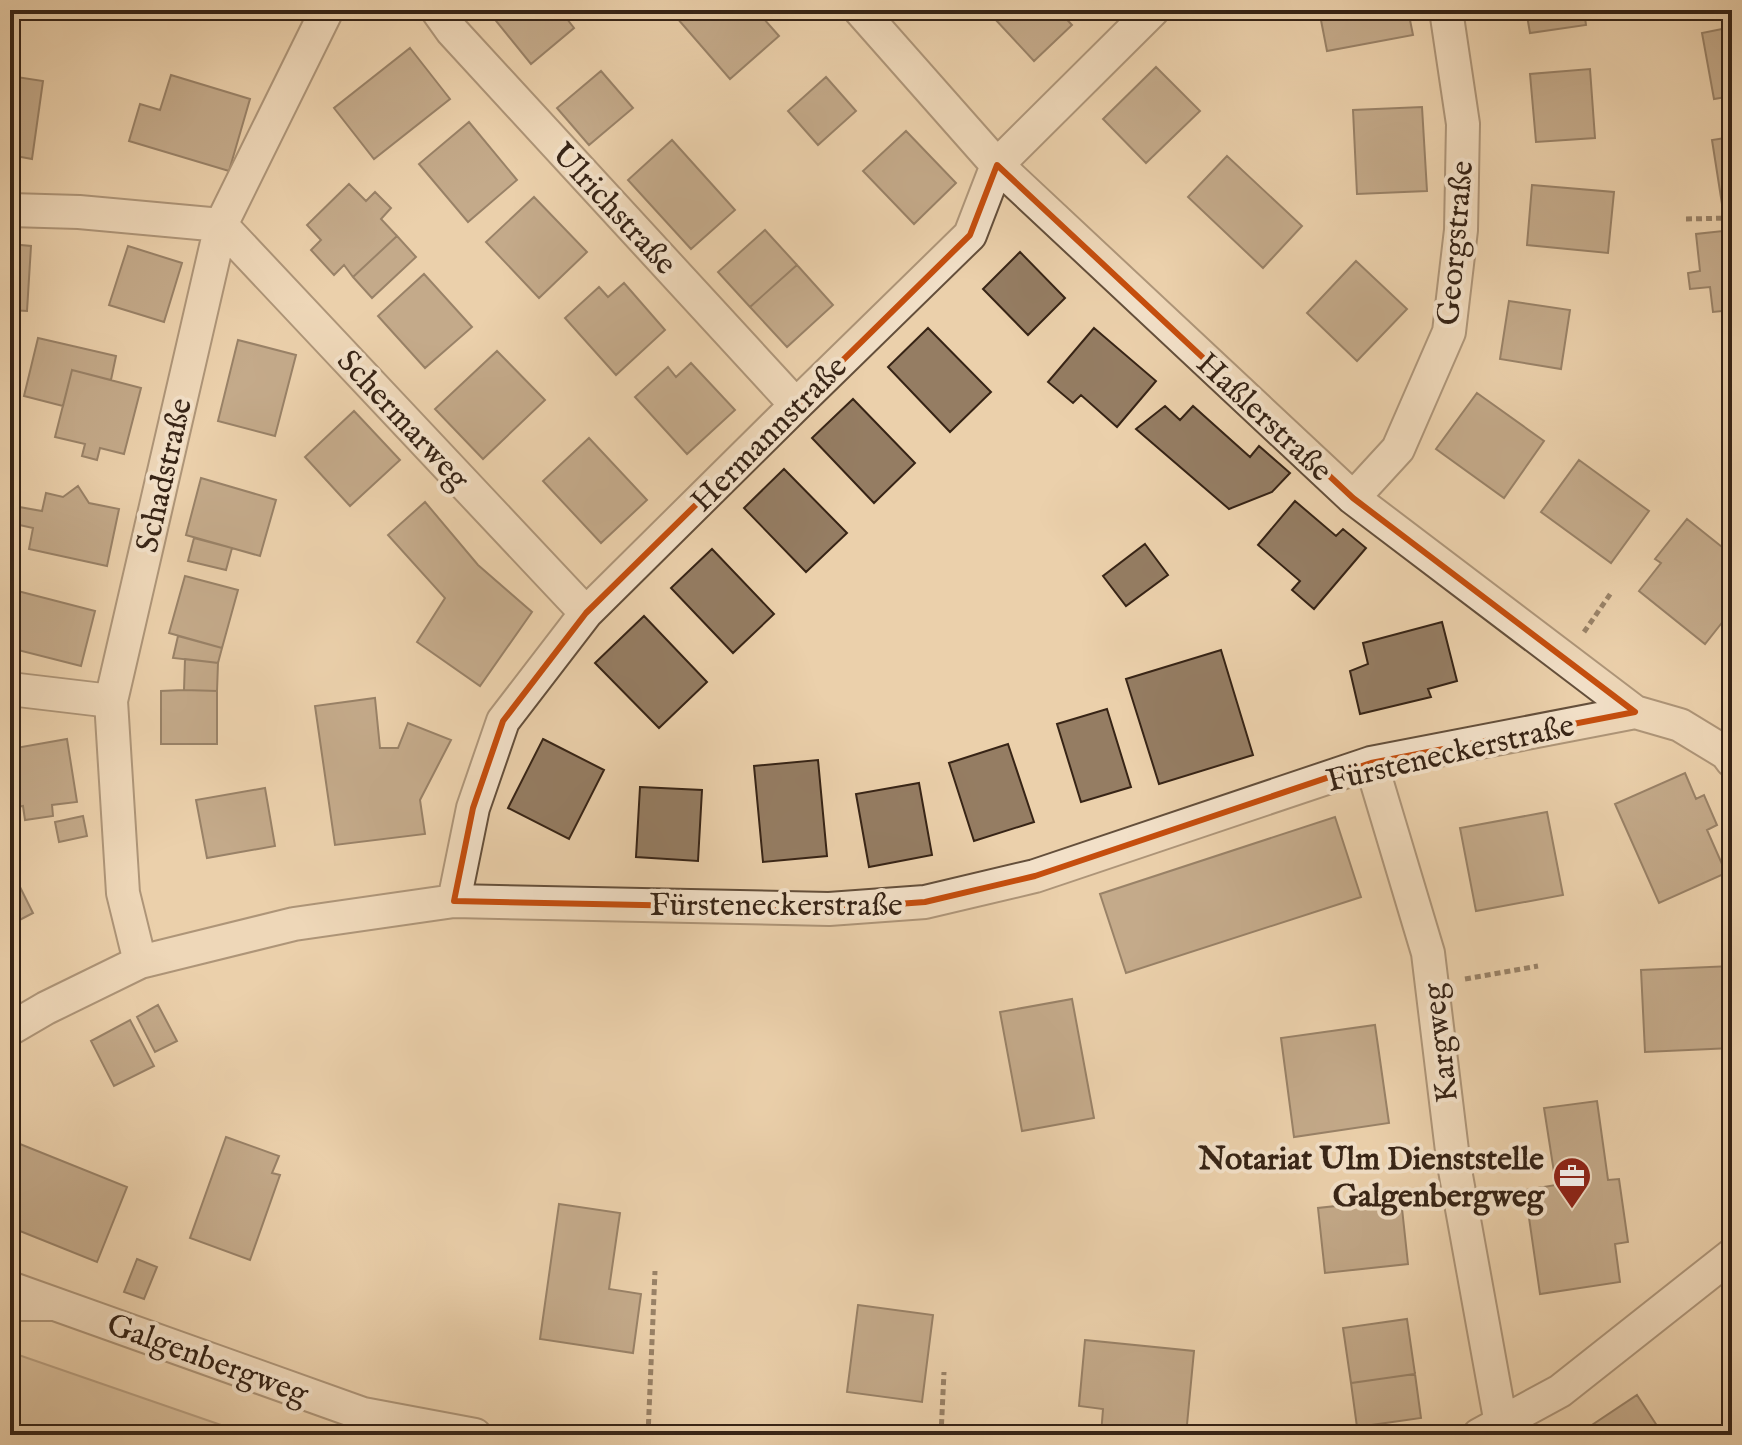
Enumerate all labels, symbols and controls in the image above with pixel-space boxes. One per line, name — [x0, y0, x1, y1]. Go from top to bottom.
street label: Ulrichstraße — [542, 135, 685, 284]
street label: Georgstraße — [1429, 159, 1484, 327]
street label: Schermarweg — [327, 342, 478, 500]
street label: Haßlerstraße — [1186, 344, 1340, 491]
street label: Hermannstraße — [683, 348, 857, 522]
street label: Schadstraße — [128, 394, 203, 557]
street label: Fürsteneckerstraße — [1323, 706, 1579, 803]
street label: Fürsteneckerstraße — [649, 886, 903, 927]
street label: Kargweg — [1414, 980, 1469, 1104]
place label: Notariat Ulm Dienststelle Galgenbergweg — [1197, 1140, 1546, 1218]
office icon: Notariat Ulm Dienststelle Galgenbergweg — [1551, 1155, 1593, 1210]
street label: Galgenbergweg — [101, 1305, 314, 1416]

